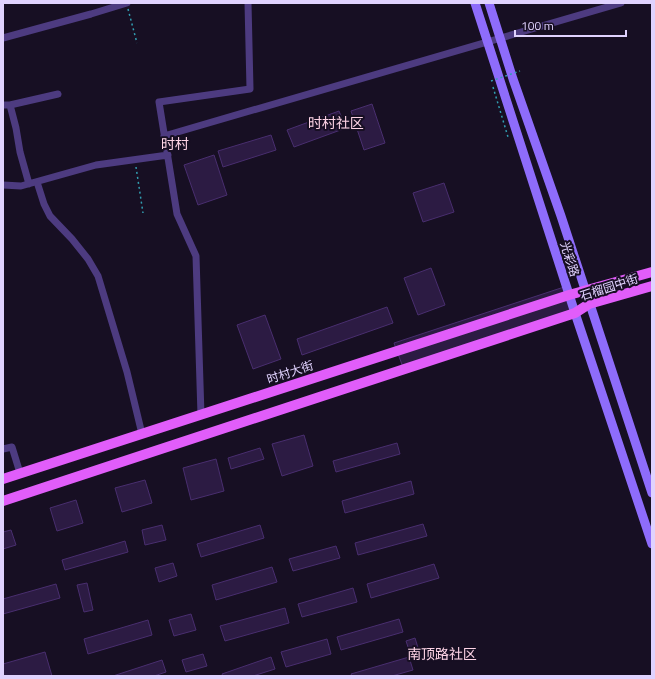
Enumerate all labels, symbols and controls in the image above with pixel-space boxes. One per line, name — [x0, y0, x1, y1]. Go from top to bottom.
scale bar — [515, 12, 626, 38]
text: 100 m — [521, 16, 554, 35]
district label: 时村社区 — [308, 112, 364, 133]
district label: 时村 — [161, 133, 189, 154]
street label: 光彩路 — [555, 239, 585, 279]
street label: 石榴园中街 — [578, 269, 640, 305]
street label: 时村大街 — [264, 356, 316, 388]
district label: 南顶路社区 — [407, 643, 477, 664]

